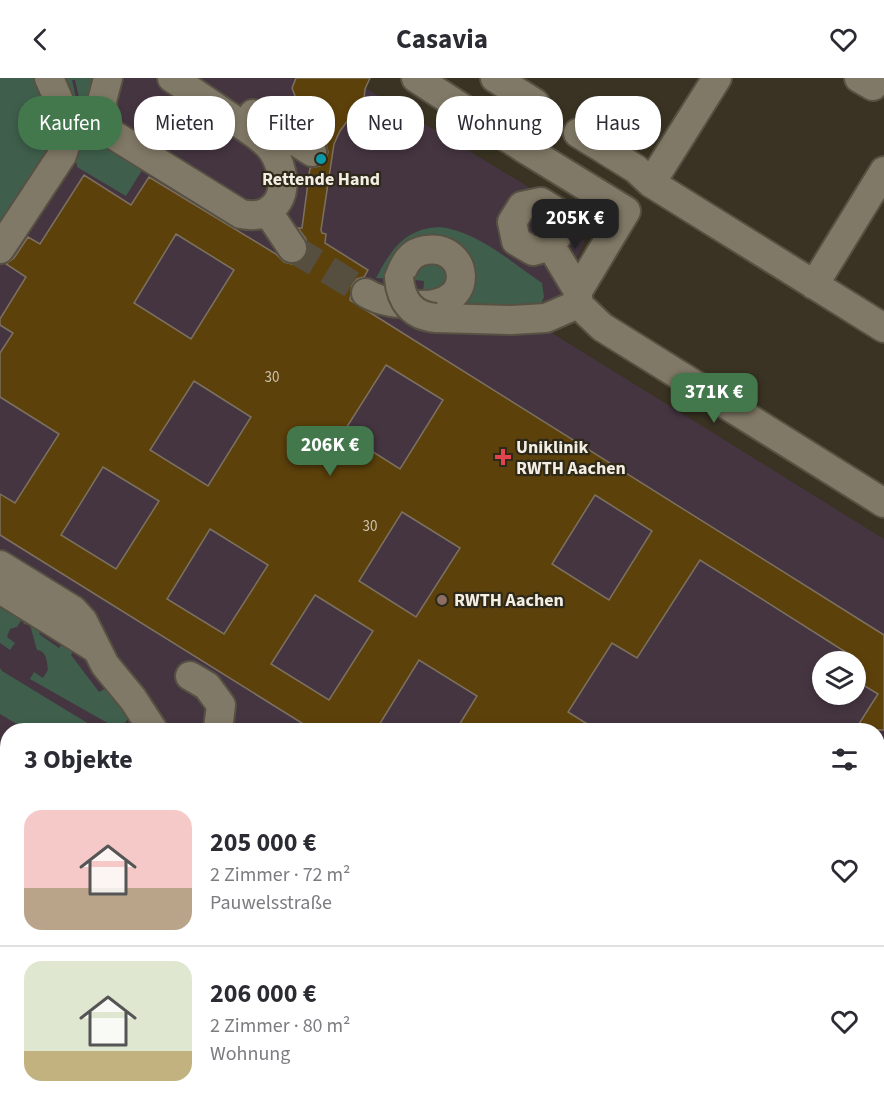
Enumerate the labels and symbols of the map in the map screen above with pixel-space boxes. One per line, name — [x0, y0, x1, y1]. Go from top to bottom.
marker: Rettende Hand — [314, 152, 328, 166]
place label: Rettende Hand — [262, 167, 380, 192]
pin: 205K € — [526, 199, 624, 250]
house number: 30 — [265, 367, 279, 388]
pin: 371K € — [665, 373, 763, 424]
pin: 206K € — [281, 426, 379, 477]
place label: Uniklinik RWTH Aachen — [516, 435, 626, 481]
marker: Uniklinik RWTH Aachen — [494, 448, 512, 466]
house number: 30 — [363, 516, 377, 537]
place label: RWTH Aachen — [454, 588, 564, 613]
marker: RWTH Aachen — [435, 593, 449, 607]

